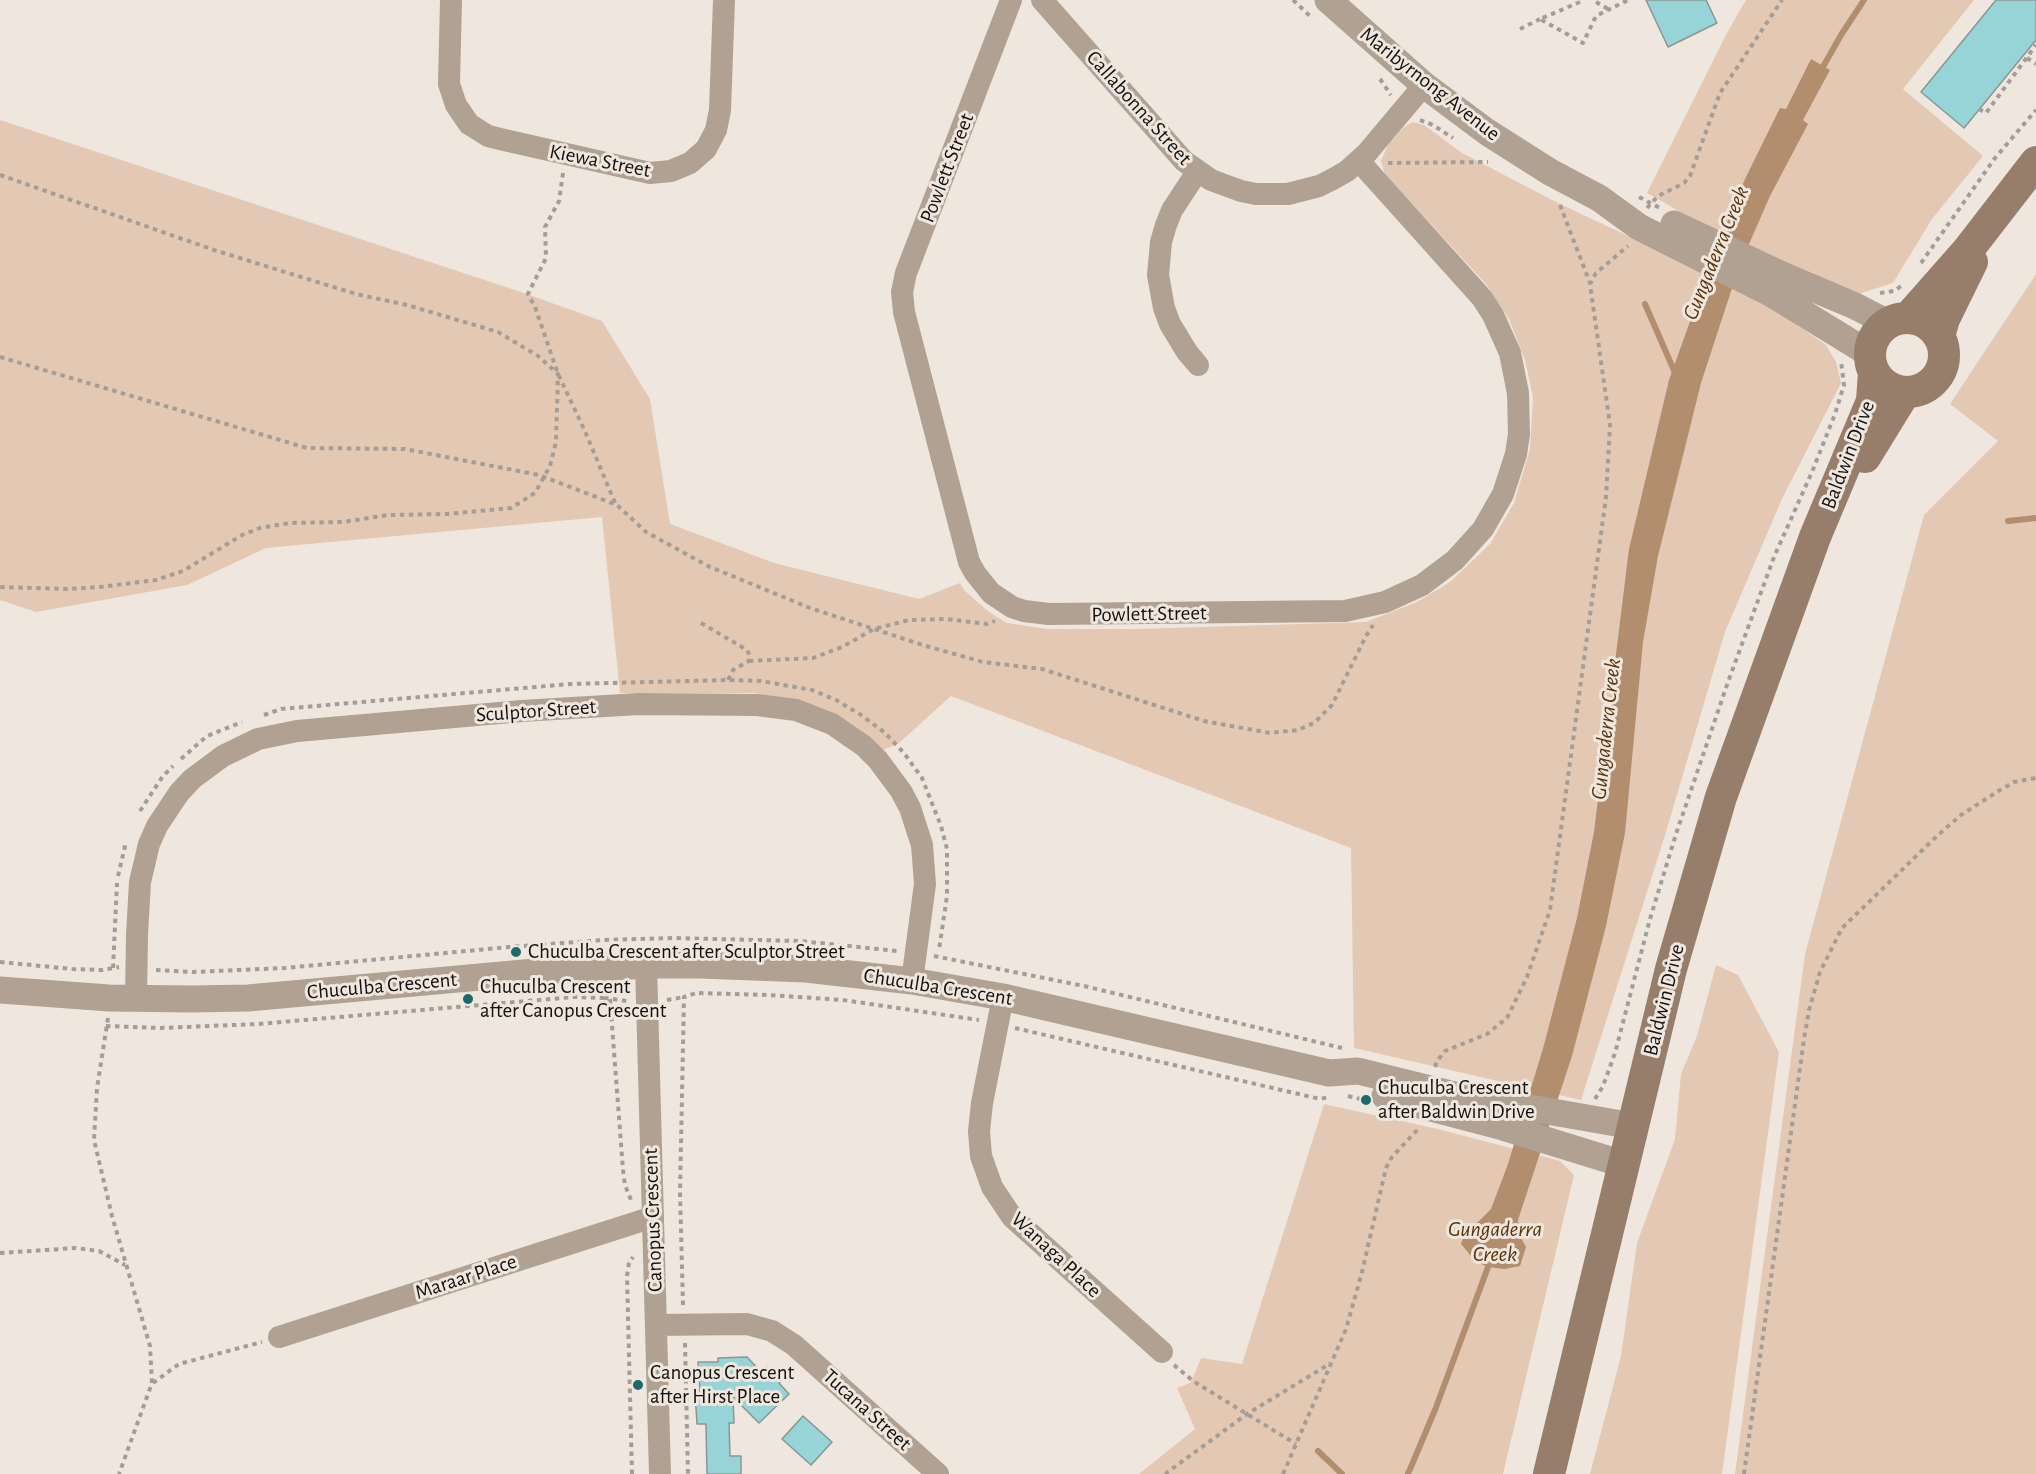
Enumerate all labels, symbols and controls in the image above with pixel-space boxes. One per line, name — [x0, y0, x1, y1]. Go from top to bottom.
street label: Maribyrnong Avenue — [1355, 22, 1505, 146]
street label: Callabonna Street — [1081, 45, 1197, 171]
street label: Powlett Street — [915, 110, 979, 226]
street label: Kiewa Street — [547, 139, 653, 183]
water label: Gungaderra Creek — [1677, 182, 1755, 324]
street label: Baldwin Drive — [1816, 397, 1880, 513]
street label: Powlett Street — [1091, 600, 1207, 628]
water label: Gungaderra Creek — [1585, 657, 1627, 801]
street label: Sculptor Street — [475, 694, 597, 728]
place label: Chuculba Crescent after Sculptor Street — [528, 939, 845, 965]
street label: Baldwin Drive — [1638, 942, 1690, 1058]
marker: Chuculba Crescent after Sculptor Street — [509, 945, 523, 959]
street label: Chuculba Crescent — [862, 963, 1014, 1011]
street label: Chuculba Crescent — [306, 967, 458, 1005]
place label: Chuculba Crescent after Canopus Crescent — [480, 974, 667, 1024]
marker: Chuculba Crescent after Canopus Crescent — [461, 992, 475, 1006]
place label: Chuculba Crescent after Baldwin Drive — [1378, 1075, 1535, 1125]
marker: Chuculba Crescent after Baldwin Drive — [1359, 1093, 1373, 1107]
street label: Canopus Crescent — [638, 1148, 668, 1292]
street label: Wanaga Place — [1006, 1207, 1106, 1303]
water label: Gungaderra Creek — [1448, 1216, 1542, 1268]
street label: Maraar Place — [412, 1249, 520, 1305]
place label: Canopus Crescent after Hirst Place — [650, 1360, 794, 1410]
street label: Tucana Street — [818, 1364, 916, 1456]
marker: Canopus Crescent after Hirst Place — [631, 1378, 645, 1392]

